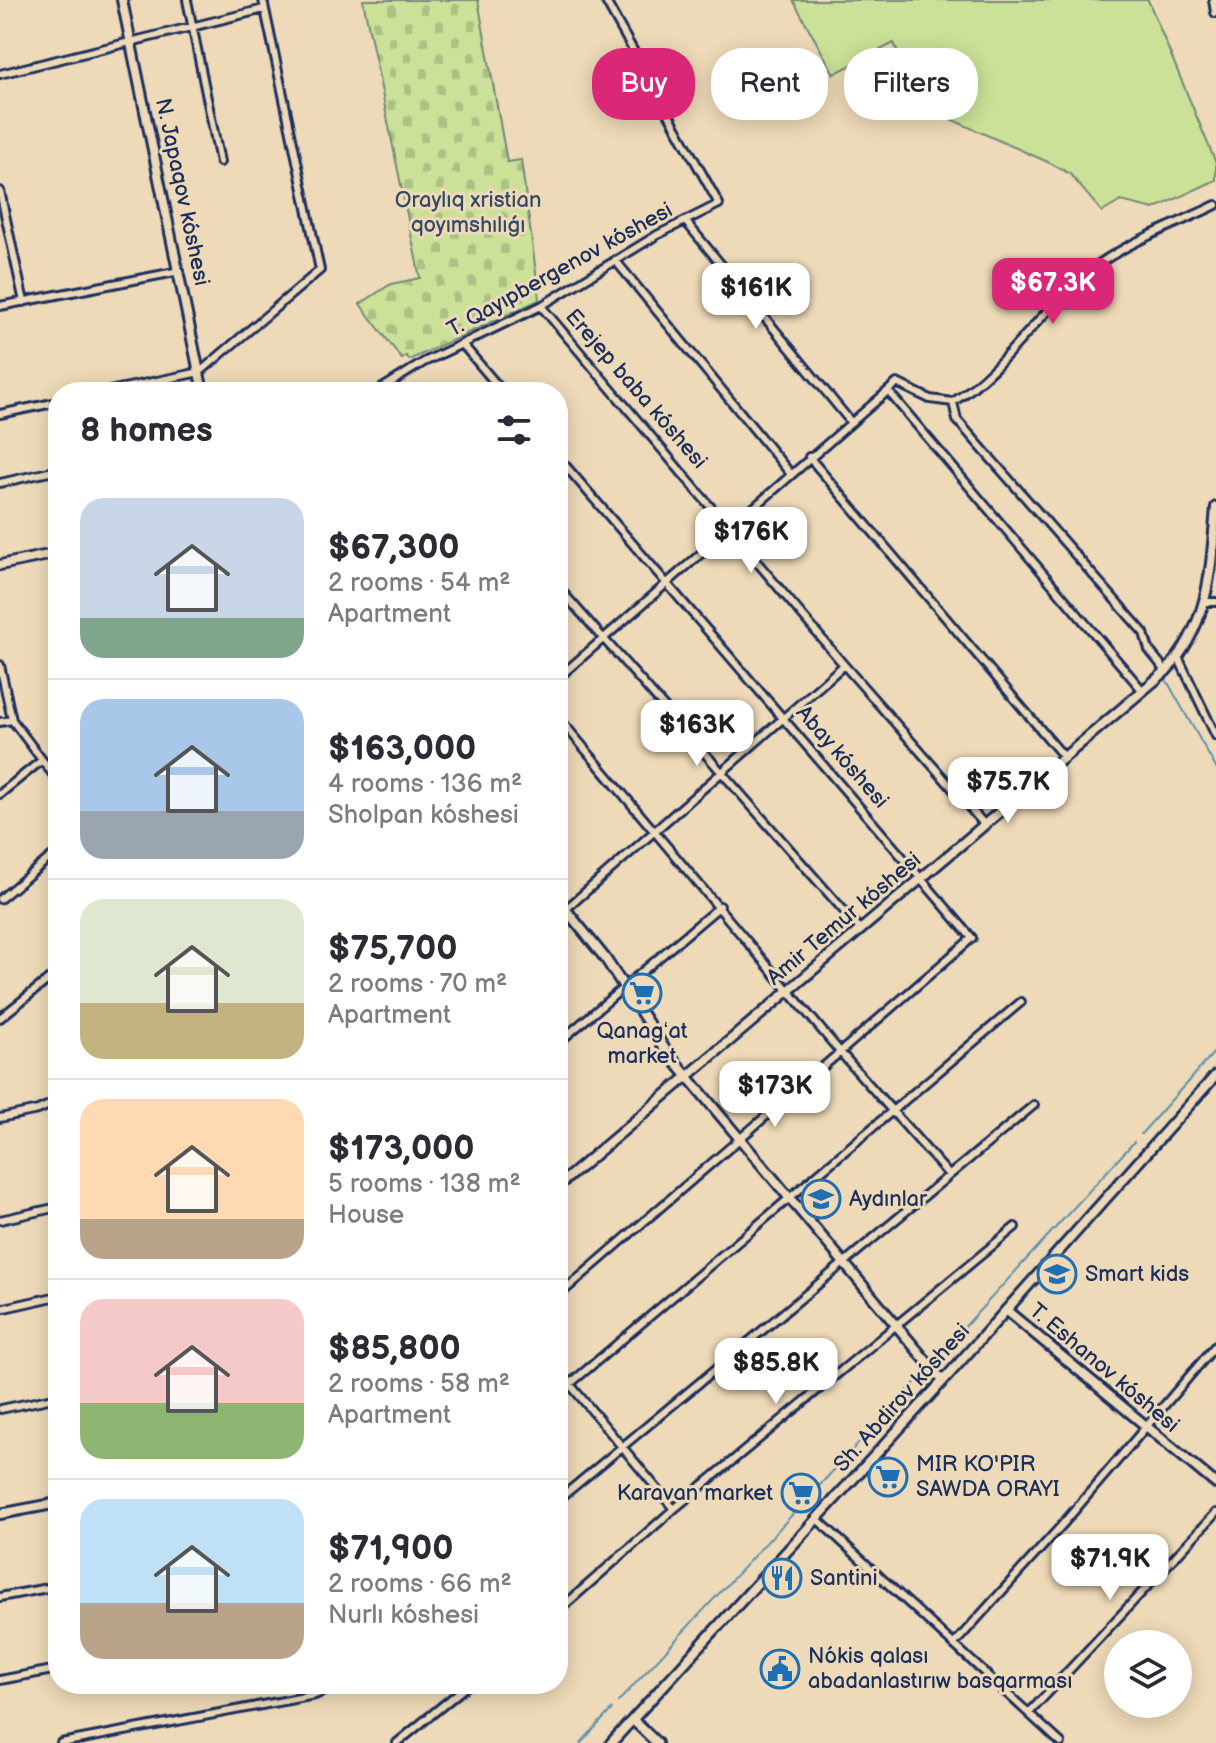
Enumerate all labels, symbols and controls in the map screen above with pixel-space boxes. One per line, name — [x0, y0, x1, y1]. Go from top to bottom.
chip: Buy — [592, 48, 695, 120]
chip: Rent — [711, 48, 828, 120]
chip: Filters — [844, 48, 978, 120]
street label: N. Japaqov kóshesi — [149, 96, 215, 288]
park label: Oraylıq xristian qoyımshılıǵı — [395, 187, 541, 239]
street label: T. Qayıpbergenov kóshesi — [443, 197, 677, 343]
pin: $67.3K — [988, 258, 1118, 326]
pin: $161K — [700, 263, 812, 331]
text: $67.3K — [1010, 268, 1096, 299]
text: $161K — [720, 273, 792, 304]
street label: Erejep baba kóshesi — [559, 304, 713, 474]
icon: filters — [492, 408, 536, 452]
text: 8 homes — [80, 410, 213, 451]
pin: $176K — [695, 507, 807, 575]
text: $176K — [713, 517, 789, 548]
text: $67,300 — [328, 527, 460, 568]
icon: home — [144, 530, 240, 626]
text: 2 rooms · 54 m² — [328, 568, 511, 599]
text: Apartment — [328, 599, 451, 630]
pin: $163K — [641, 700, 753, 768]
street label: Abay kóshesi — [790, 700, 894, 814]
text: $163K — [659, 710, 735, 741]
text: $163,000 — [328, 728, 476, 769]
icon: home — [144, 731, 240, 827]
pin: $75.7K — [943, 757, 1073, 825]
text: $75.7K — [966, 767, 1050, 798]
text: 4 rooms · 136 m² — [328, 769, 522, 800]
text: Sholpan kóshesi — [328, 800, 519, 831]
street label: Amir Temur kóshesi — [761, 847, 927, 991]
text: $75,700 — [328, 928, 457, 969]
icon: home — [144, 931, 240, 1027]
text: 2 rooms · 70 m² — [328, 969, 507, 1000]
supermarket icon: Qanagʻat market — [621, 972, 663, 1014]
text: Apartment — [328, 1000, 451, 1031]
place label: Qanagʻat market — [596, 1018, 688, 1070]
pin: $173K — [719, 1061, 831, 1129]
text: $173K — [737, 1071, 813, 1102]
text: $173,000 — [328, 1128, 474, 1169]
icon: home — [144, 1131, 240, 1227]
text: 5 rooms · 138 m² — [328, 1169, 521, 1200]
school or university icon: Aydınlar — [800, 1178, 842, 1220]
place label: Aydınlar — [849, 1186, 928, 1213]
text: House — [328, 1200, 404, 1231]
school or university icon: Smart kids — [1036, 1253, 1078, 1295]
place label: Smart kids — [1085, 1261, 1189, 1288]
street label: T. Eshanov kóshesi — [1024, 1297, 1184, 1439]
street label: Sh. Abdirov kóshesi — [828, 1318, 976, 1478]
text: $85,800 — [328, 1328, 461, 1369]
icon: home — [144, 1331, 240, 1427]
pin: $85.8K — [711, 1338, 841, 1406]
text: $85.8K — [733, 1348, 819, 1379]
text: 2 rooms · 58 m² — [328, 1369, 510, 1400]
text: Apartment — [328, 1400, 451, 1431]
place label: MIR KO'PIR SAWDA ORAYI — [916, 1451, 1060, 1503]
supermarket icon: MIR KO'PIR SAWDA ORAYI — [867, 1456, 909, 1498]
supermarket icon: Karavan market — [780, 1472, 822, 1514]
place label: Karavan market — [617, 1480, 773, 1507]
text: $71,900 — [328, 1528, 453, 1569]
icon: home — [144, 1531, 240, 1627]
pin: $71.9K — [1045, 1534, 1175, 1602]
text: $71.9K — [1069, 1544, 1151, 1575]
restaurant icon: Santini — [761, 1557, 803, 1599]
place label: Santini — [810, 1565, 878, 1592]
text: 2 rooms · 66 m² — [328, 1569, 512, 1600]
text: Nurlı kóshesi — [328, 1600, 479, 1631]
map controls — [1104, 1630, 1192, 1718]
button: layers — [1104, 1630, 1192, 1718]
place label: Nókis qalası abadanlastırıw basqarması — [808, 1643, 1072, 1695]
public building icon: Nókis qalası abadanlastırıw basqarması — [759, 1648, 801, 1690]

